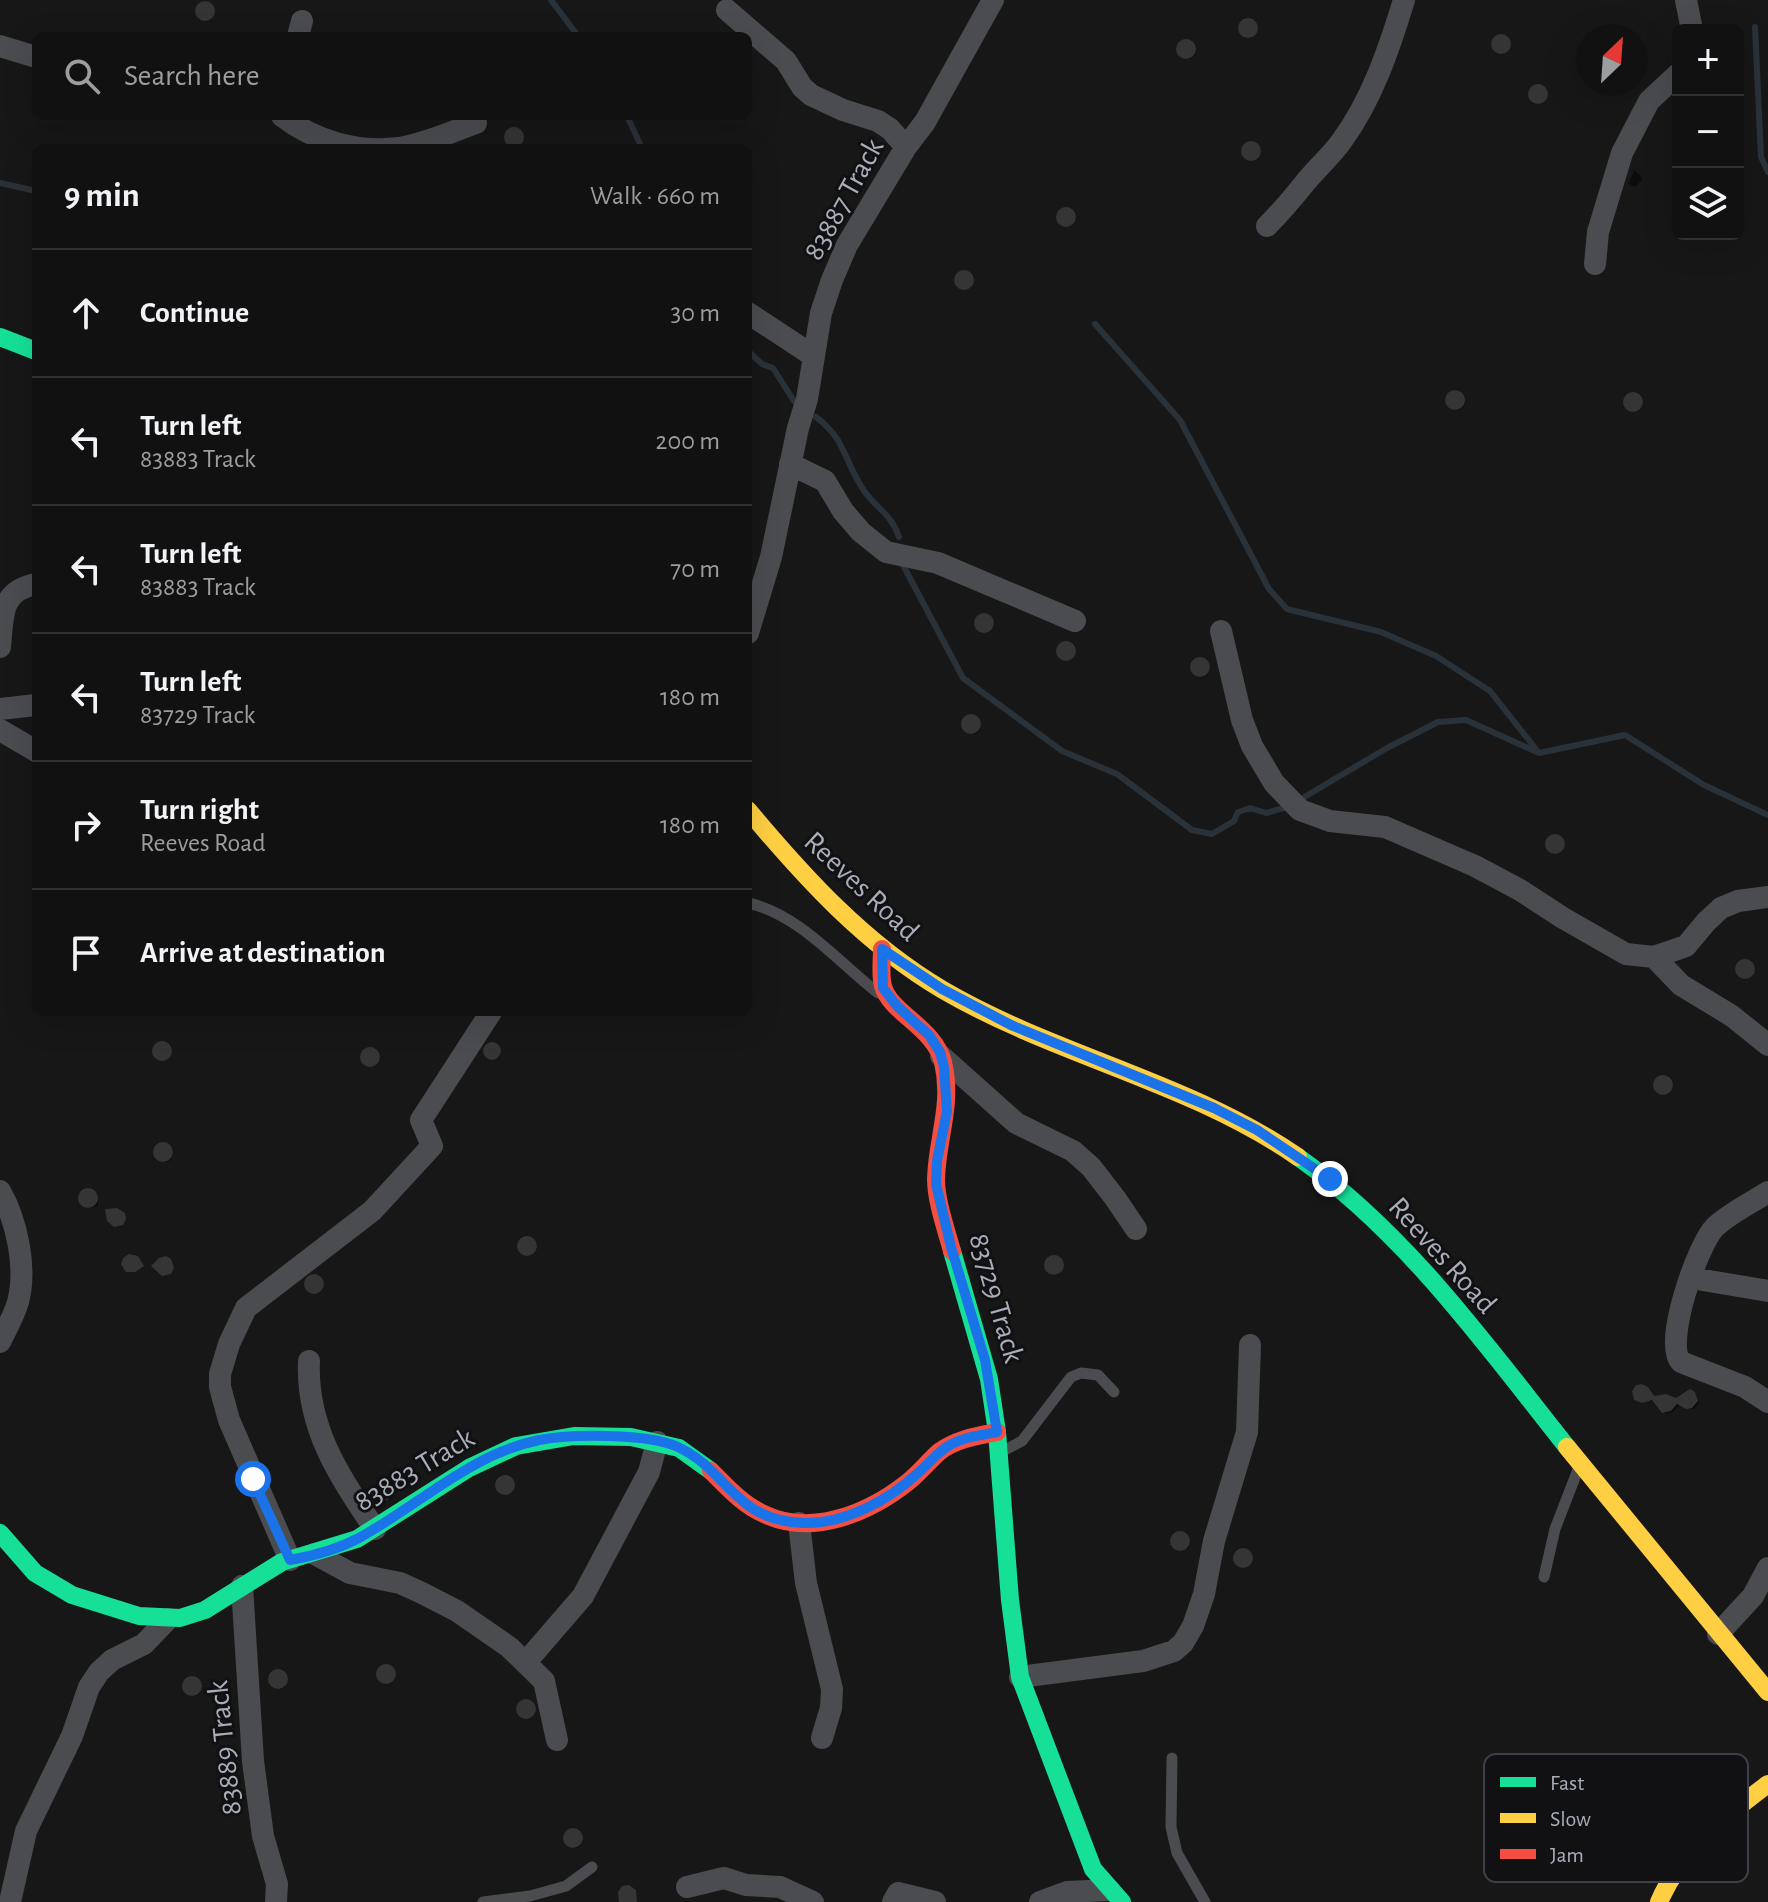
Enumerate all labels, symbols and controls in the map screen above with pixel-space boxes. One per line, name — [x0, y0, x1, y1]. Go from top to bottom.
north arrow — [1576, 24, 1648, 96]
map controls — [1672, 24, 1744, 240]
button: + — [1672, 24, 1744, 96]
search box — [32, 32, 752, 120]
icon: search — [60, 54, 104, 98]
text: Search here — [124, 61, 260, 91]
button: − — [1672, 96, 1744, 168]
street label: 83887 Track — [798, 133, 890, 265]
button: layers — [1672, 168, 1744, 240]
text: 9 min — [64, 179, 140, 213]
text: Walk · 660 m — [590, 183, 720, 209]
icon: ahead — [64, 291, 108, 335]
text: Continue — [140, 298, 249, 328]
text: 30 m — [670, 300, 720, 326]
text: Turn left — [140, 411, 241, 441]
icon: left — [64, 419, 108, 463]
text: 200 m — [656, 428, 720, 454]
text: 83883 Track — [140, 446, 256, 472]
text: Turn left — [140, 539, 241, 569]
icon: left — [64, 547, 108, 591]
text: 70 m — [670, 556, 720, 582]
text: 83883 Track — [140, 574, 256, 600]
text: Turn left — [140, 667, 241, 697]
icon: left — [64, 675, 108, 719]
text: 180 m — [660, 684, 720, 710]
text: 83729 Track — [140, 702, 255, 728]
text: Turn right — [140, 795, 259, 825]
icon: right — [64, 803, 108, 847]
text: 180 m — [660, 812, 720, 838]
street label: Reeves Road — [798, 826, 925, 947]
text: Reeves Road — [140, 830, 266, 856]
icon: arrive — [64, 931, 108, 975]
text: Arrive at destination — [140, 938, 386, 968]
route end — [1312, 1161, 1348, 1197]
street label: Reeves Road — [1383, 1192, 1502, 1320]
street label: 83729 Track — [963, 1230, 1029, 1367]
street label: 83883 Track — [350, 1422, 480, 1517]
route start — [235, 1461, 271, 1497]
street label: 83889 Track — [203, 1679, 247, 1817]
legend — [1484, 1754, 1748, 1882]
text: Fast — [1550, 1772, 1584, 1794]
text: Slow — [1550, 1808, 1591, 1830]
text: Jam — [1550, 1844, 1584, 1866]

